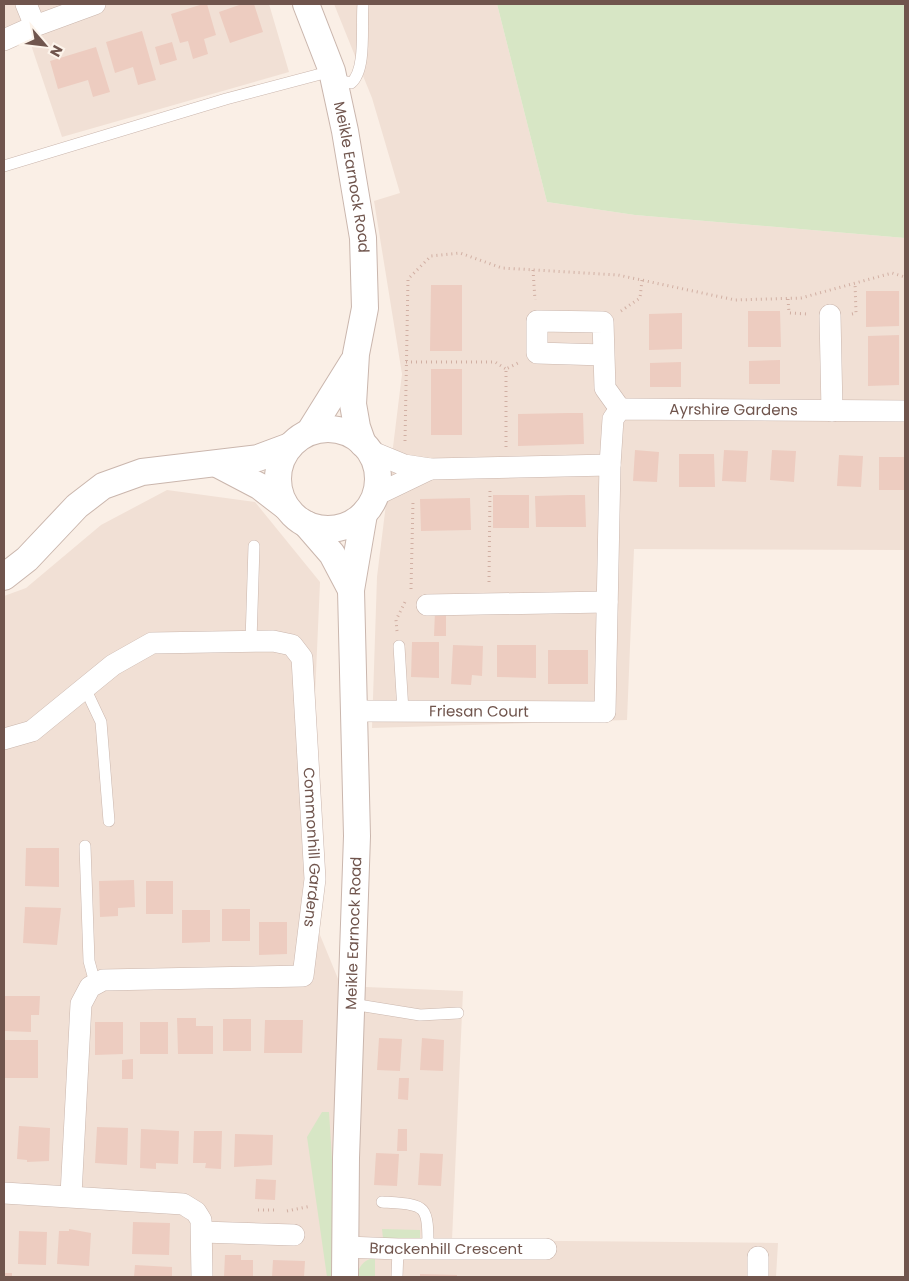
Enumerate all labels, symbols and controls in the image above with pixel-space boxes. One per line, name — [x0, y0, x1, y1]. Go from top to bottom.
north arrow — [20, 20, 70, 70]
text: N — [45, 42, 68, 60]
street label: Meikle Earnock Road — [329, 99, 375, 253]
street label: Ayrshire Gardens — [669, 398, 798, 420]
street label: Friesan Court — [429, 700, 529, 722]
street label: Commonhill Gardens — [298, 767, 326, 929]
street label: Meikle Earnock Road — [340, 856, 366, 1010]
street label: Brackenhill Crescent — [369, 1237, 523, 1259]

